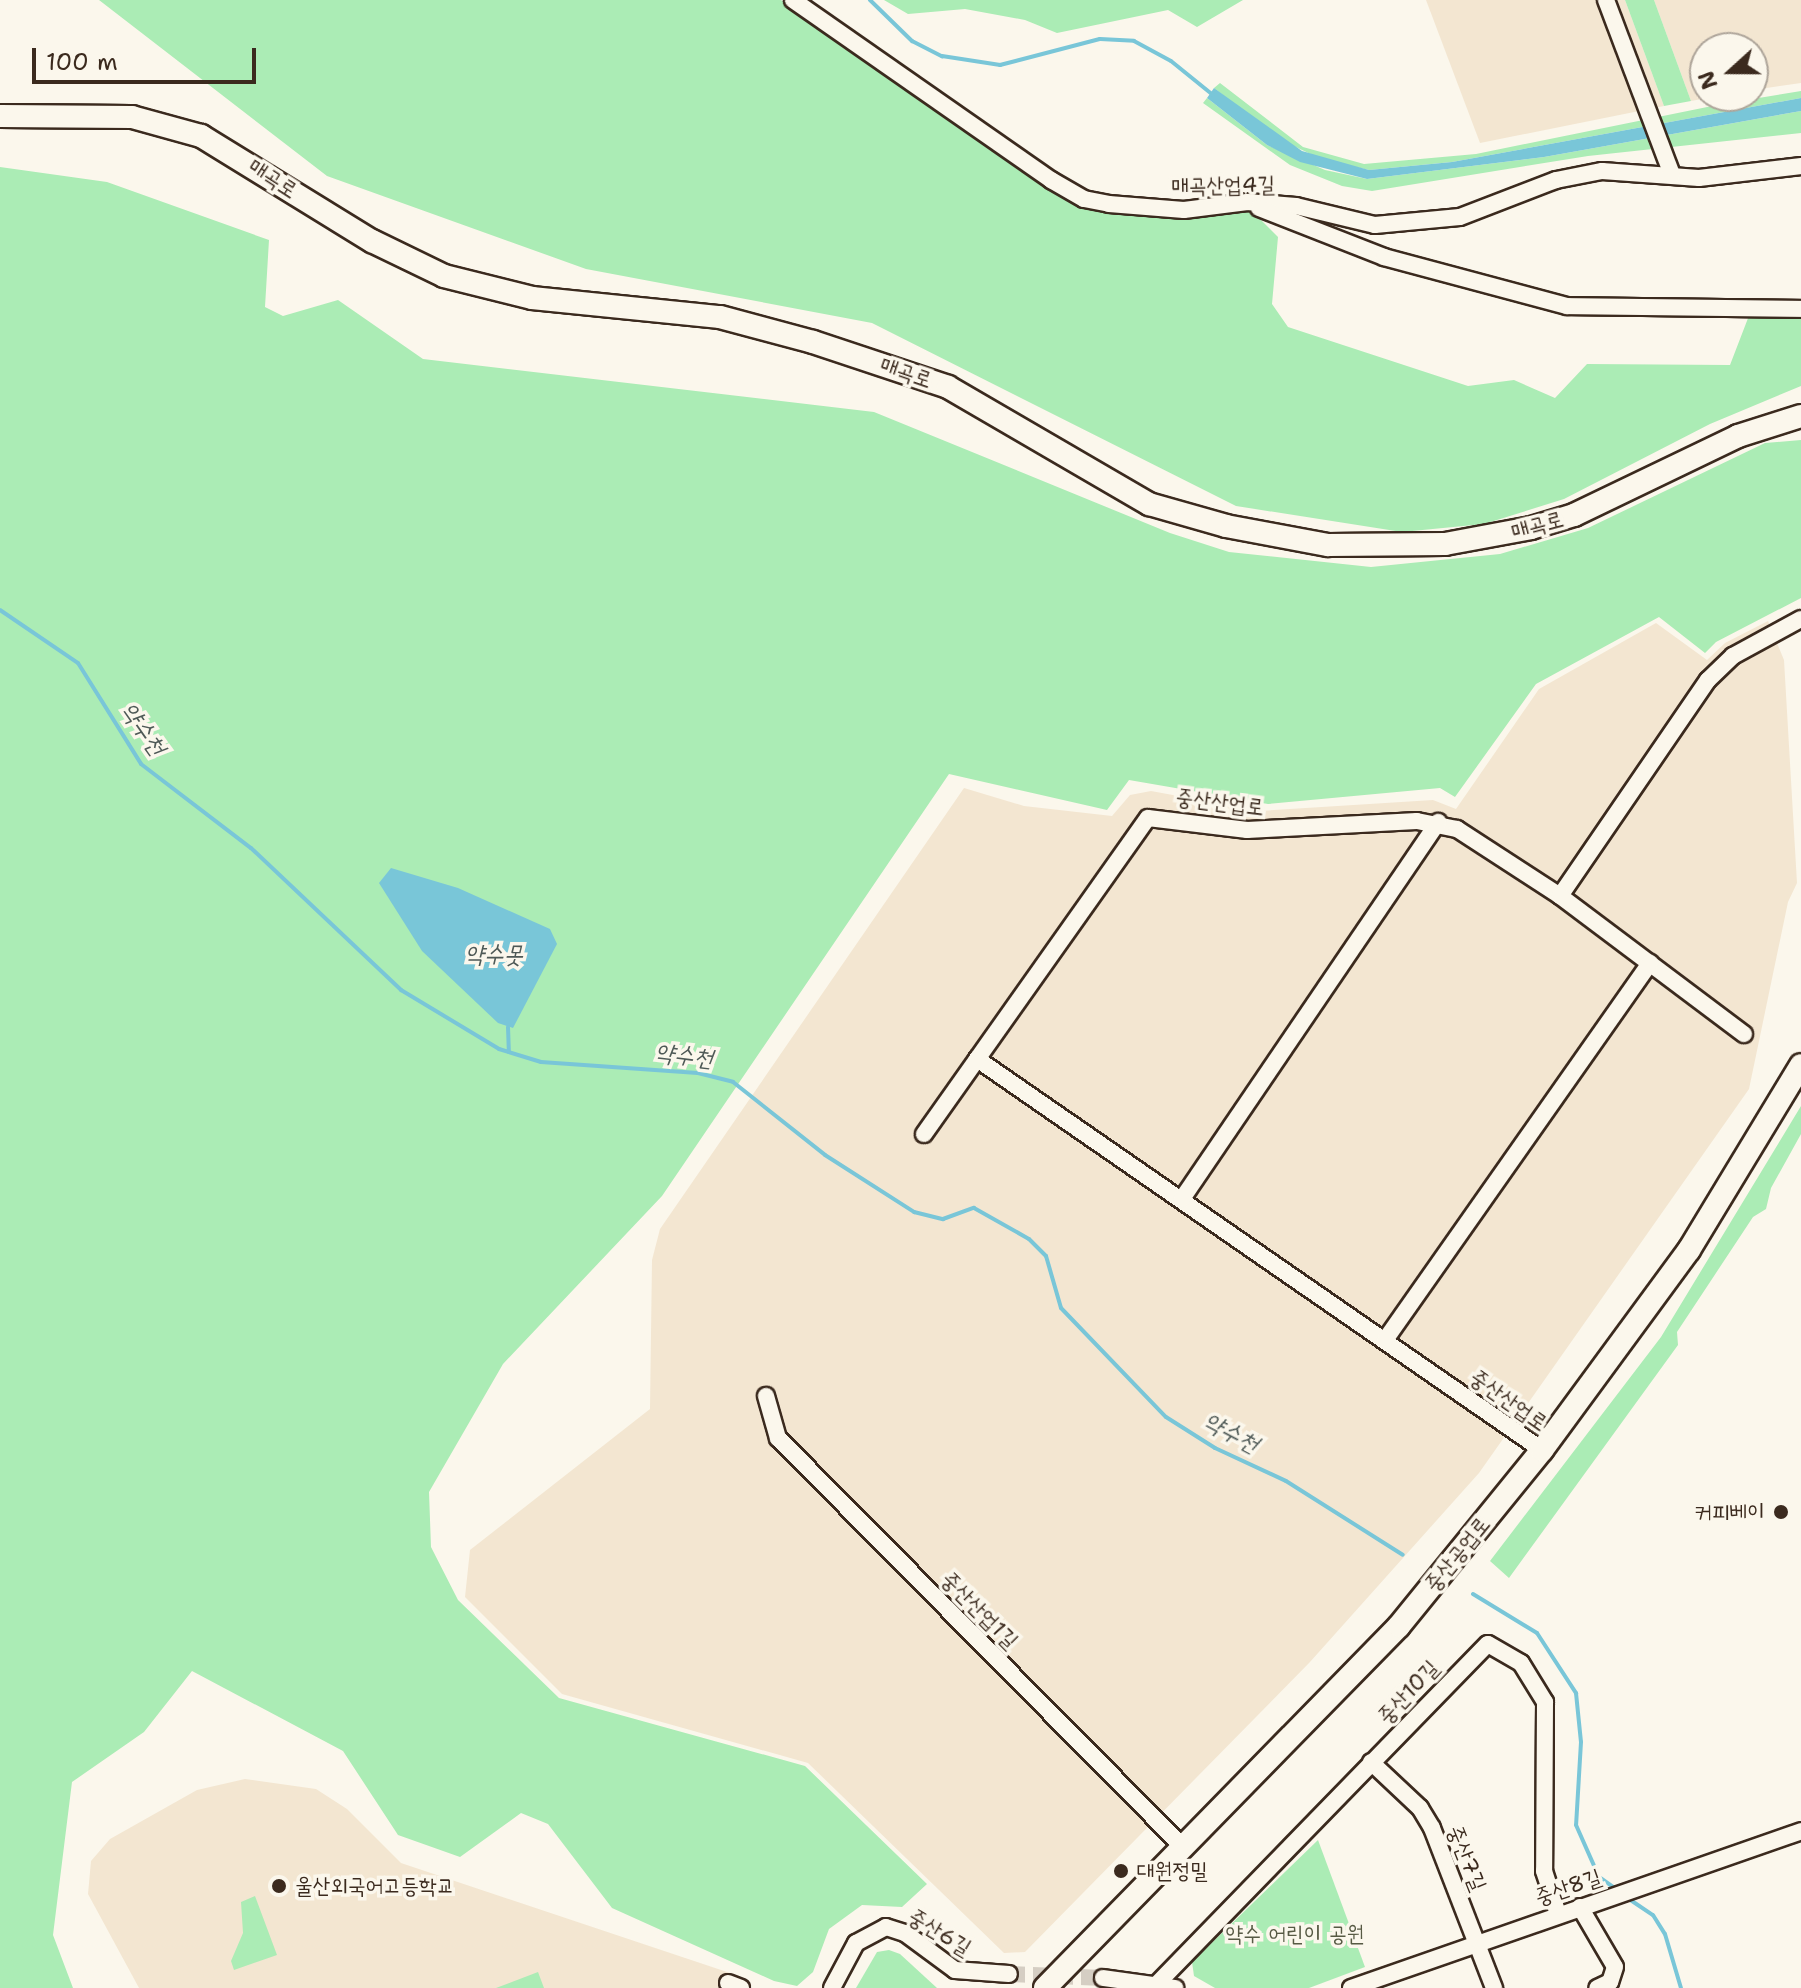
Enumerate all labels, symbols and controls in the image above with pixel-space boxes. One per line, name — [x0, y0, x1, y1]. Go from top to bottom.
scale bar — [36, 32, 260, 82]
north arrow — [1689, 32, 1769, 112]
text: 100 m — [46, 46, 118, 78]
text: N — [1691, 67, 1725, 93]
street label: 매곡로 — [244, 152, 302, 204]
street label: 매곡산업4길 — [1171, 171, 1275, 199]
street label: 매곡로 — [877, 351, 935, 393]
street label: 매곡로 — [1508, 505, 1566, 545]
water label: 약수천 — [115, 697, 171, 761]
street label: 중산산업로 — [1174, 784, 1266, 820]
water label: 약수못 — [465, 941, 523, 969]
water label: 약수천 — [653, 1038, 715, 1074]
street label: 중산산업로 — [1465, 1364, 1553, 1436]
water label: 약수천 — [1199, 1407, 1263, 1459]
place label: 커피베이 — [1694, 1499, 1765, 1525]
marker: 커피베이 — [1772, 1503, 1790, 1521]
street label: 중산공업로 — [1419, 1511, 1495, 1597]
street label: 중산산업1길 — [936, 1566, 1024, 1654]
street label: 중산10길 — [1372, 1655, 1444, 1729]
street label: 중산7길 — [1442, 1821, 1492, 1895]
place label: 대원정밀 — [1137, 1858, 1208, 1884]
marker: 대원정밀 — [1112, 1862, 1130, 1880]
street label: 중산8길 — [1531, 1863, 1605, 1911]
place label: 울산외국어고등학교 — [295, 1873, 454, 1899]
marker: 울산외국어고등학교 — [270, 1877, 288, 1895]
street label: 중산6길 — [904, 1903, 976, 1961]
park label: 약수 어린이 공원 — [1226, 1921, 1364, 1947]

